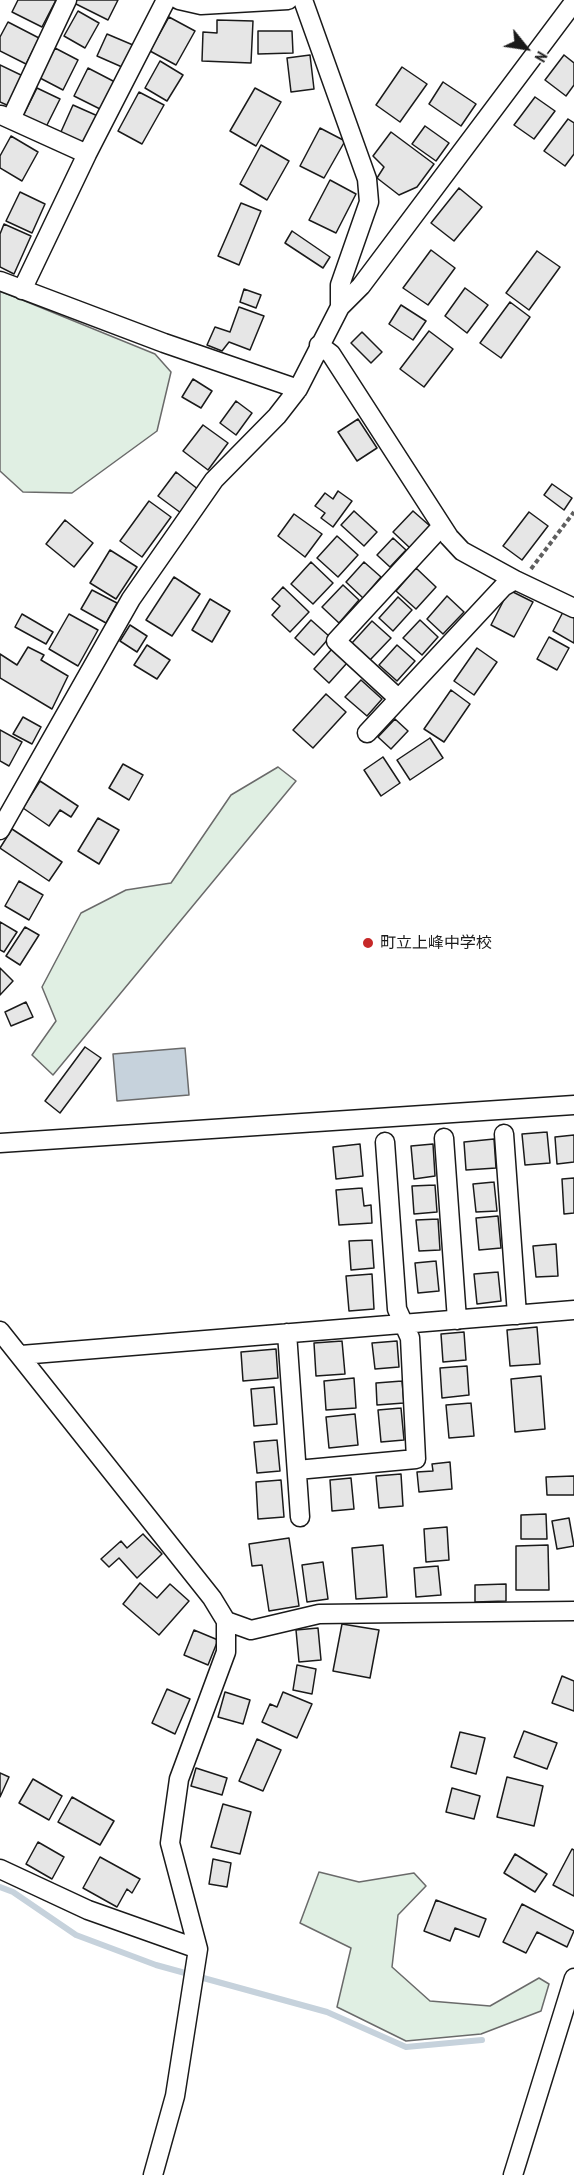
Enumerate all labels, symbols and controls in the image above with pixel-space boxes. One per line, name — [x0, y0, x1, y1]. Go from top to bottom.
north arrow — [496, 18, 556, 78]
text: N — [531, 48, 552, 66]
place label: 町立上峰中学校 — [380, 933, 492, 953]
marker: 町立上峰中学校 — [361, 936, 375, 950]

